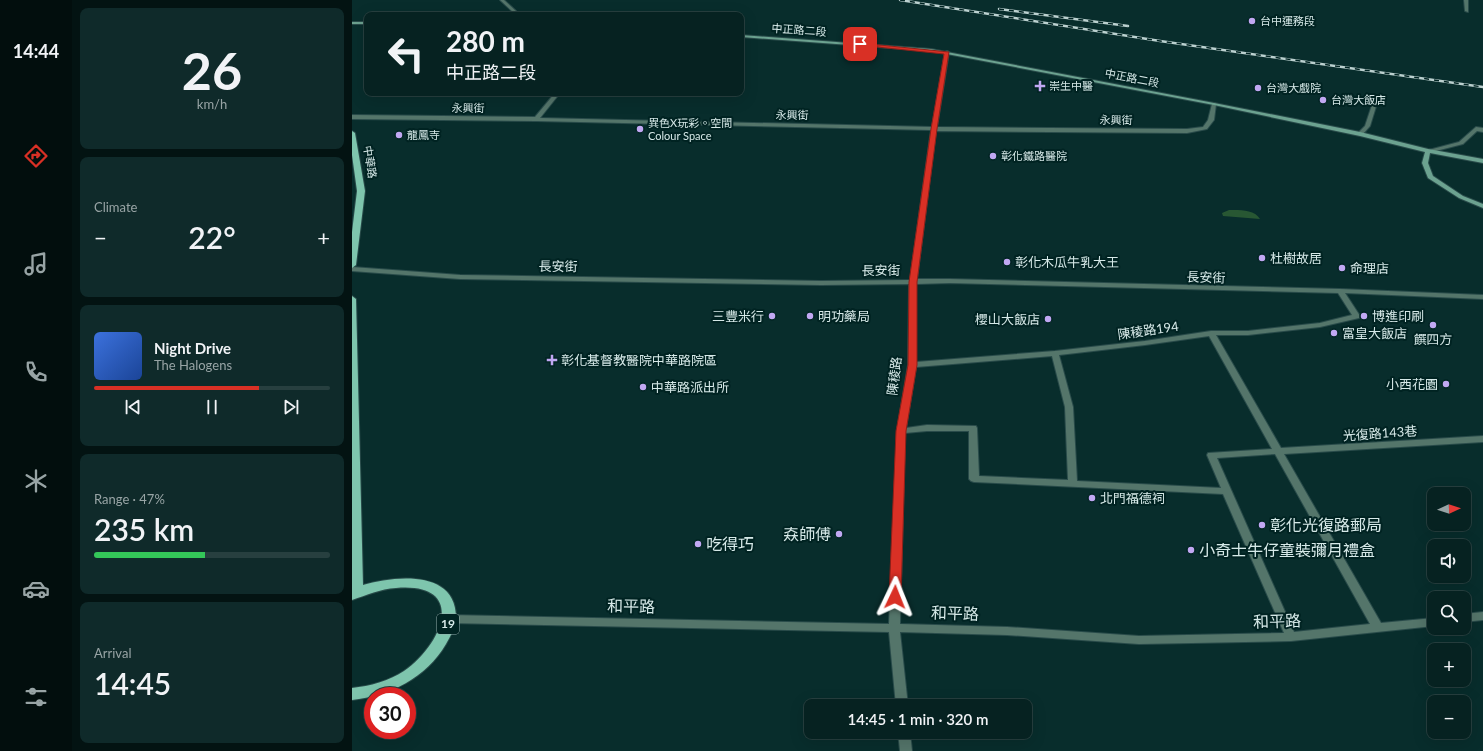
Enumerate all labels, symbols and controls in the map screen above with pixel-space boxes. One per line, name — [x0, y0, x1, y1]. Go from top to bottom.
place label: 台中運務段 — [1260, 14, 1315, 27]
marker: 台中運務段 — [1247, 16, 1257, 26]
street label: 中正路二段 — [771, 21, 827, 38]
text: 280 m — [446, 24, 525, 58]
pin — [843, 27, 877, 61]
icon: left — [380, 28, 432, 80]
icon: arrive — [849, 33, 871, 55]
text: 26 — [182, 39, 242, 101]
text: 14:44 — [13, 40, 59, 62]
text: 中正路二段 — [446, 61, 536, 83]
street label: 中正路二段 — [1104, 66, 1160, 89]
place label: 崇生中醫 — [1049, 79, 1093, 92]
marker: 崇生中醫 — [1034, 80, 1046, 92]
place label: 台灣大戲院 — [1266, 81, 1321, 94]
marker: 台灣大戲院 — [1253, 83, 1263, 93]
place label: 台灣大飯店 — [1331, 93, 1386, 106]
marker: 台灣大飯店 — [1318, 95, 1328, 105]
text: km/h — [197, 96, 227, 112]
street label: 永興街 — [451, 101, 485, 114]
street label: 永興街 — [775, 108, 809, 121]
street label: 永興街 — [1099, 113, 1133, 126]
place label: 異色X玩彩。空間 Colour Space — [648, 116, 732, 142]
marker: 異色X玩彩。空間 Colour Space — [635, 124, 645, 134]
place label: 龍鳳寺 — [407, 128, 440, 141]
marker: 龍鳳寺 — [394, 130, 404, 140]
icon: directions — [22, 142, 50, 170]
street label: 中華路 — [361, 145, 379, 179]
place label: 彰化鐵路醫院 — [1001, 149, 1067, 162]
marker: 彰化鐵路醫院 — [988, 151, 998, 161]
text: Climate — [94, 199, 137, 215]
text: 22° — [188, 219, 236, 255]
text: − — [94, 224, 107, 251]
text: + — [317, 224, 330, 251]
icon: music — [22, 250, 50, 278]
place label: 杜樹故居 — [1270, 250, 1322, 266]
marker: 杜樹故居 — [1257, 253, 1267, 263]
place label: 彰化木瓜牛乳大王 — [1015, 254, 1119, 270]
marker: 彰化木瓜牛乳大王 — [1002, 257, 1012, 267]
street label: 長安街 — [538, 258, 578, 274]
place label: 命理店 — [1350, 260, 1389, 276]
street label: 長安街 — [861, 262, 901, 278]
marker: 命理店 — [1337, 263, 1347, 273]
street label: 長安街 — [1186, 268, 1226, 286]
place label: 三豐米行 — [712, 308, 764, 324]
place label: 明功藥局 — [818, 308, 870, 324]
place label: 博進印刷 — [1372, 308, 1424, 324]
marker: 三豐米行 — [767, 311, 777, 321]
marker: 明功藥局 — [805, 311, 815, 321]
place label: 櫻山大飯店 — [975, 311, 1040, 327]
marker: 博進印刷 — [1359, 311, 1369, 321]
marker: 櫻山大飯店 — [1043, 314, 1053, 324]
street label: 陳稜路194 — [1116, 318, 1180, 342]
marker: 饌四方 — [1428, 320, 1438, 330]
place label: 富皇大飯店 — [1342, 325, 1407, 341]
marker: 富皇大飯店 — [1329, 328, 1339, 338]
place label: 饌四方 — [1413, 331, 1453, 347]
text: Night Drive — [154, 339, 231, 357]
place label: 彰化基督教醫院中華路院區 — [561, 352, 717, 368]
marker: 彰化基督教醫院中華路院區 — [546, 354, 558, 366]
street label: 陳稜路 — [884, 356, 904, 396]
text: The Halogens — [154, 357, 232, 373]
icon: phone — [22, 358, 50, 386]
place label: 小西花園 — [1386, 376, 1438, 392]
place label: 中華路派出所 — [651, 379, 729, 395]
marker: 小西花園 — [1441, 379, 1451, 389]
marker: 中華路派出所 — [638, 382, 648, 392]
icon: previous — [122, 396, 144, 418]
icon: pause — [201, 396, 223, 418]
icon: next — [280, 396, 302, 418]
street label: 光復路143巷 — [1342, 422, 1418, 444]
icon: climate — [22, 467, 50, 495]
north arrow — [1427, 487, 1471, 531]
map controls — [1427, 487, 1471, 739]
place label: 北門福德祠 — [1100, 490, 1165, 506]
text: Range · 47% — [94, 491, 165, 507]
marker: 北門福德祠 — [1087, 493, 1097, 503]
text: 235 km — [94, 511, 194, 547]
place label: 彰化光復路郵局 — [1270, 515, 1382, 534]
marker: 彰化光復路郵局 — [1257, 520, 1267, 530]
place label: 𡘙師傅 — [783, 524, 831, 543]
marker: 𡘙師傅 — [834, 529, 844, 539]
place label: 吃得巧 — [706, 534, 754, 553]
marker: 吃得巧 — [693, 539, 703, 549]
button: sound — [1427, 539, 1471, 583]
place label: 小奇士牛仔童裝彌月禮盒 — [1199, 540, 1375, 559]
marker: 小奇士牛仔童裝彌月禮盒 — [1186, 545, 1196, 555]
icon: car — [22, 575, 50, 603]
position arrow — [874, 576, 916, 618]
button: search — [1427, 591, 1471, 635]
street label: 和平路 — [607, 596, 655, 615]
street label: 和平路 — [931, 602, 979, 623]
street label: 和平路 — [1253, 610, 1301, 631]
road number: 19 — [437, 614, 459, 634]
button: + — [1427, 643, 1471, 687]
text: Arrival — [94, 645, 131, 661]
text: 14:45 — [94, 665, 171, 701]
icon: filters — [22, 683, 50, 711]
speed limit sign: 30 — [364, 687, 416, 739]
button: − — [1427, 695, 1471, 739]
text: 14:45 · 1 min · 320 m — [848, 710, 988, 728]

